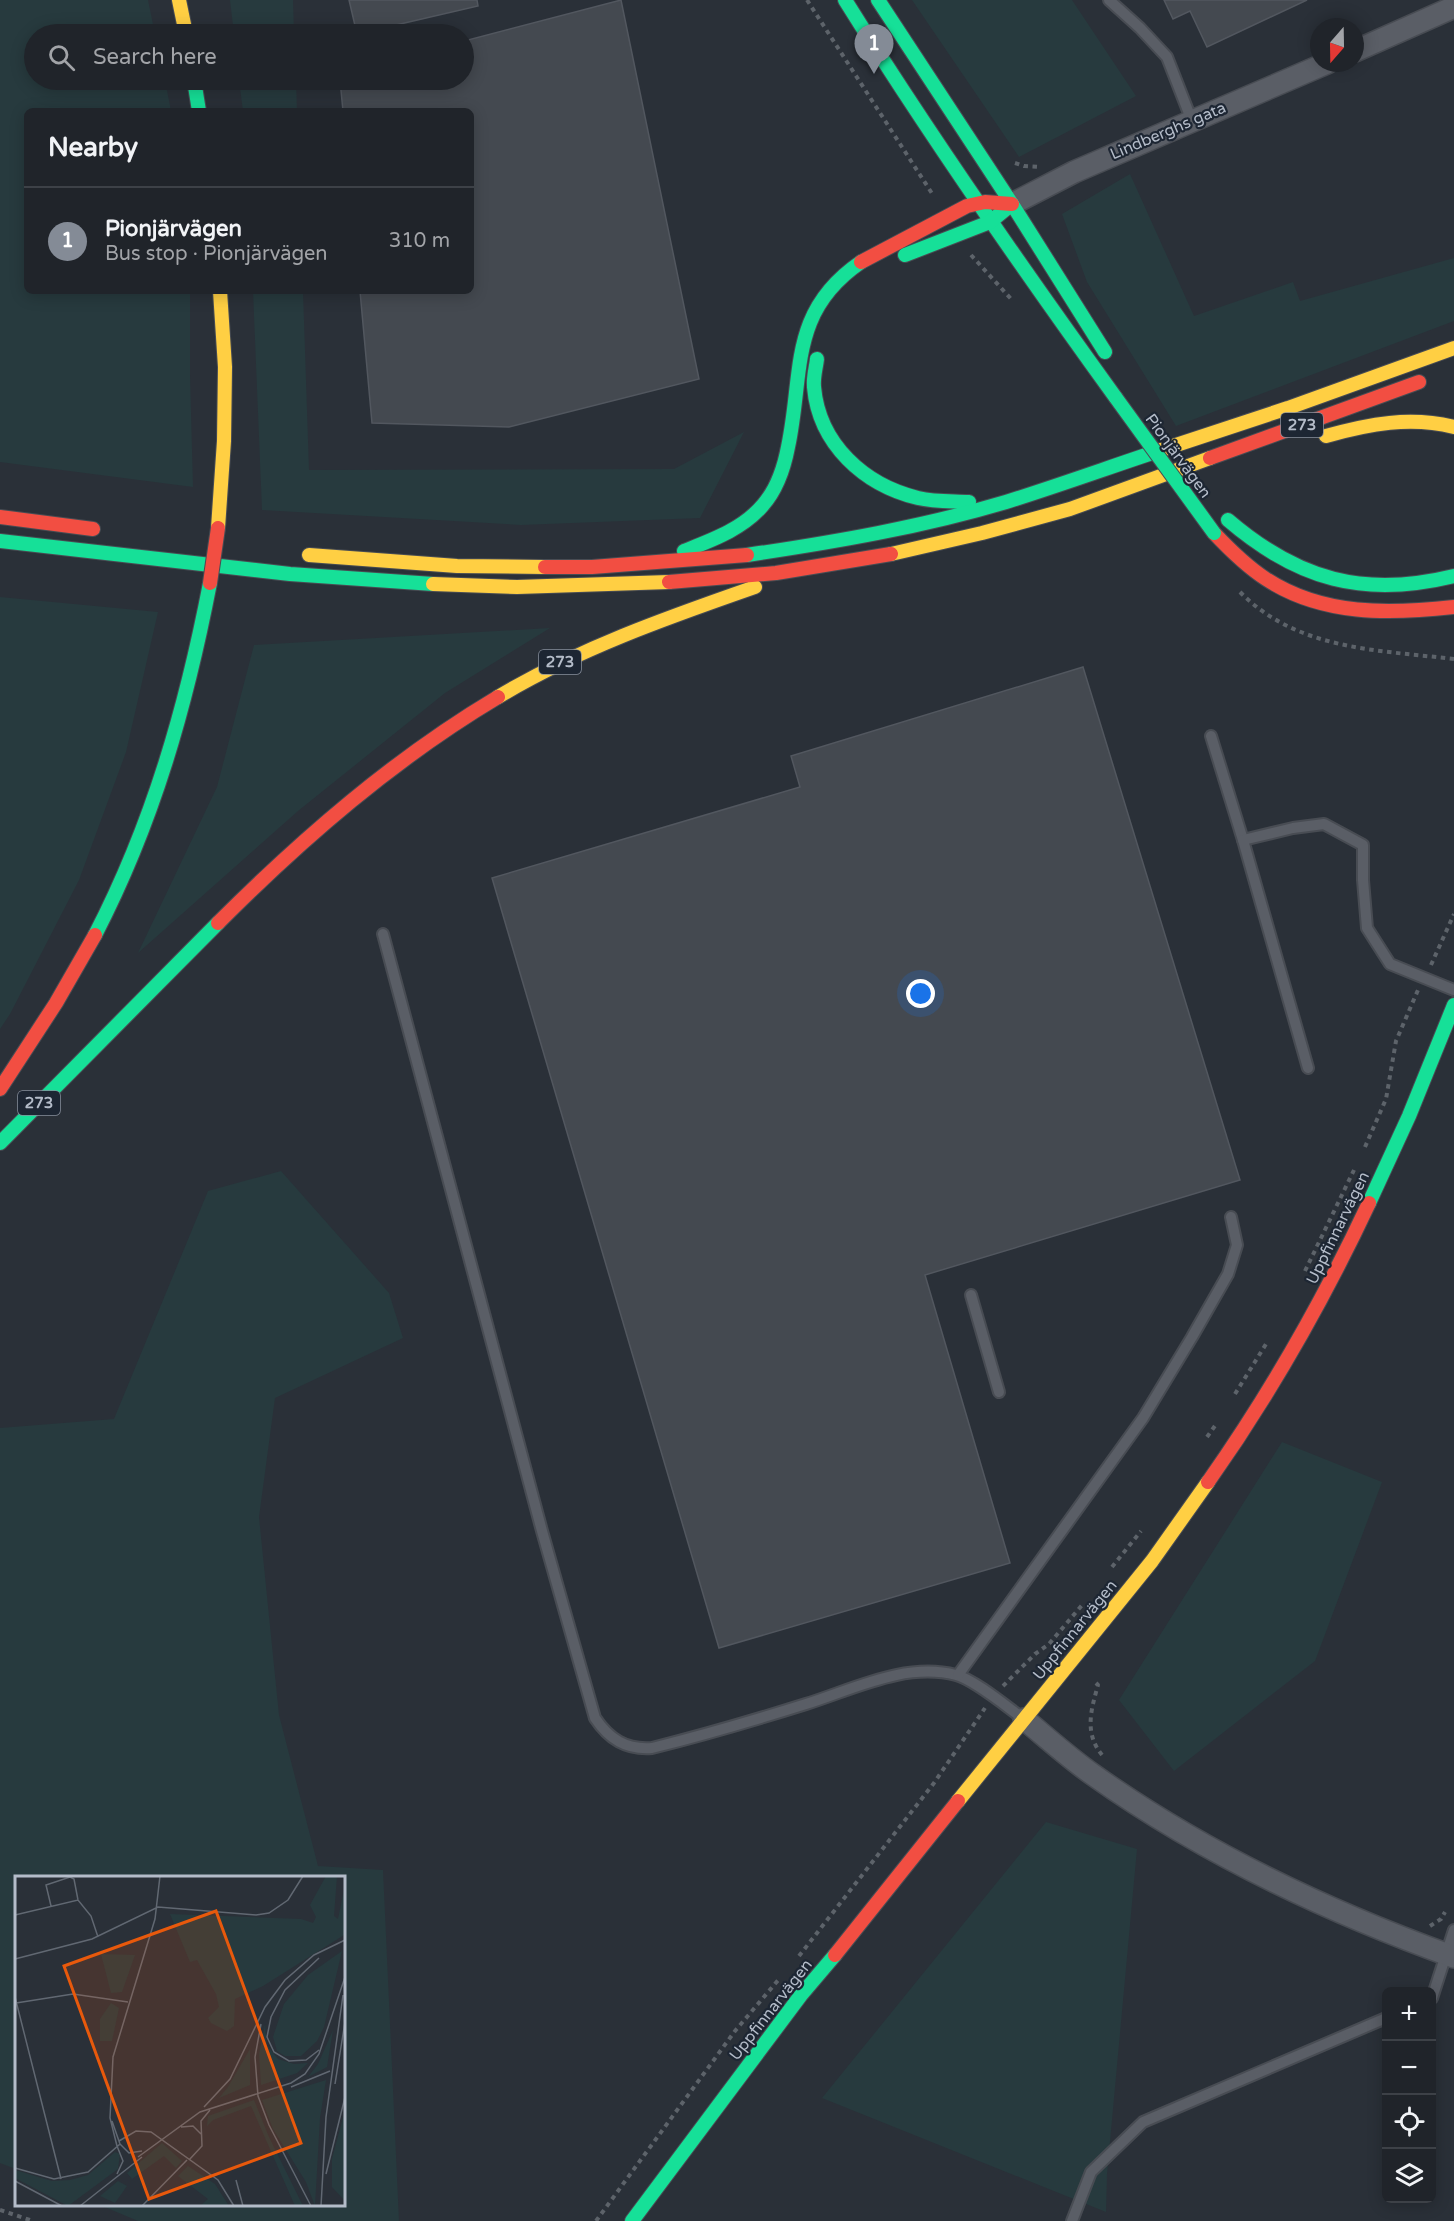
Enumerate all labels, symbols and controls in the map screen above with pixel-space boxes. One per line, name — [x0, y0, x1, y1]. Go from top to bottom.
north arrow — [1310, 18, 1364, 72]
search box — [24, 24, 474, 90]
pin: 1 — [854, 25, 894, 74]
icon: search — [45, 41, 78, 74]
text: Search here — [93, 44, 217, 70]
street label: Lindberghs gata — [1107, 98, 1229, 164]
text: Nearby — [48, 132, 138, 163]
text: Pionjärvägen — [105, 216, 242, 242]
text: 1 — [61, 229, 74, 253]
text: 310 m — [389, 229, 450, 253]
text: Bus stop · Pionjärvägen — [105, 242, 328, 266]
street label: Pionjärvägen — [1141, 410, 1215, 502]
road number: 273 — [1281, 413, 1323, 437]
road number: 273 — [539, 650, 581, 674]
your location — [906, 979, 935, 1008]
road number: 273 — [18, 1091, 60, 1115]
street label: Uppfinnarvägen — [1302, 1168, 1374, 1288]
street label: Uppfinnarvägen — [1029, 1576, 1121, 1684]
inset map — [15, 1876, 345, 2206]
street label: Uppfinnarvägen — [725, 1955, 817, 2065]
map controls — [1382, 1987, 1436, 2203]
button: + — [1382, 1987, 1436, 2041]
button: − — [1382, 2041, 1436, 2095]
button: locate — [1382, 2095, 1436, 2149]
button: layers — [1382, 2149, 1436, 2203]

